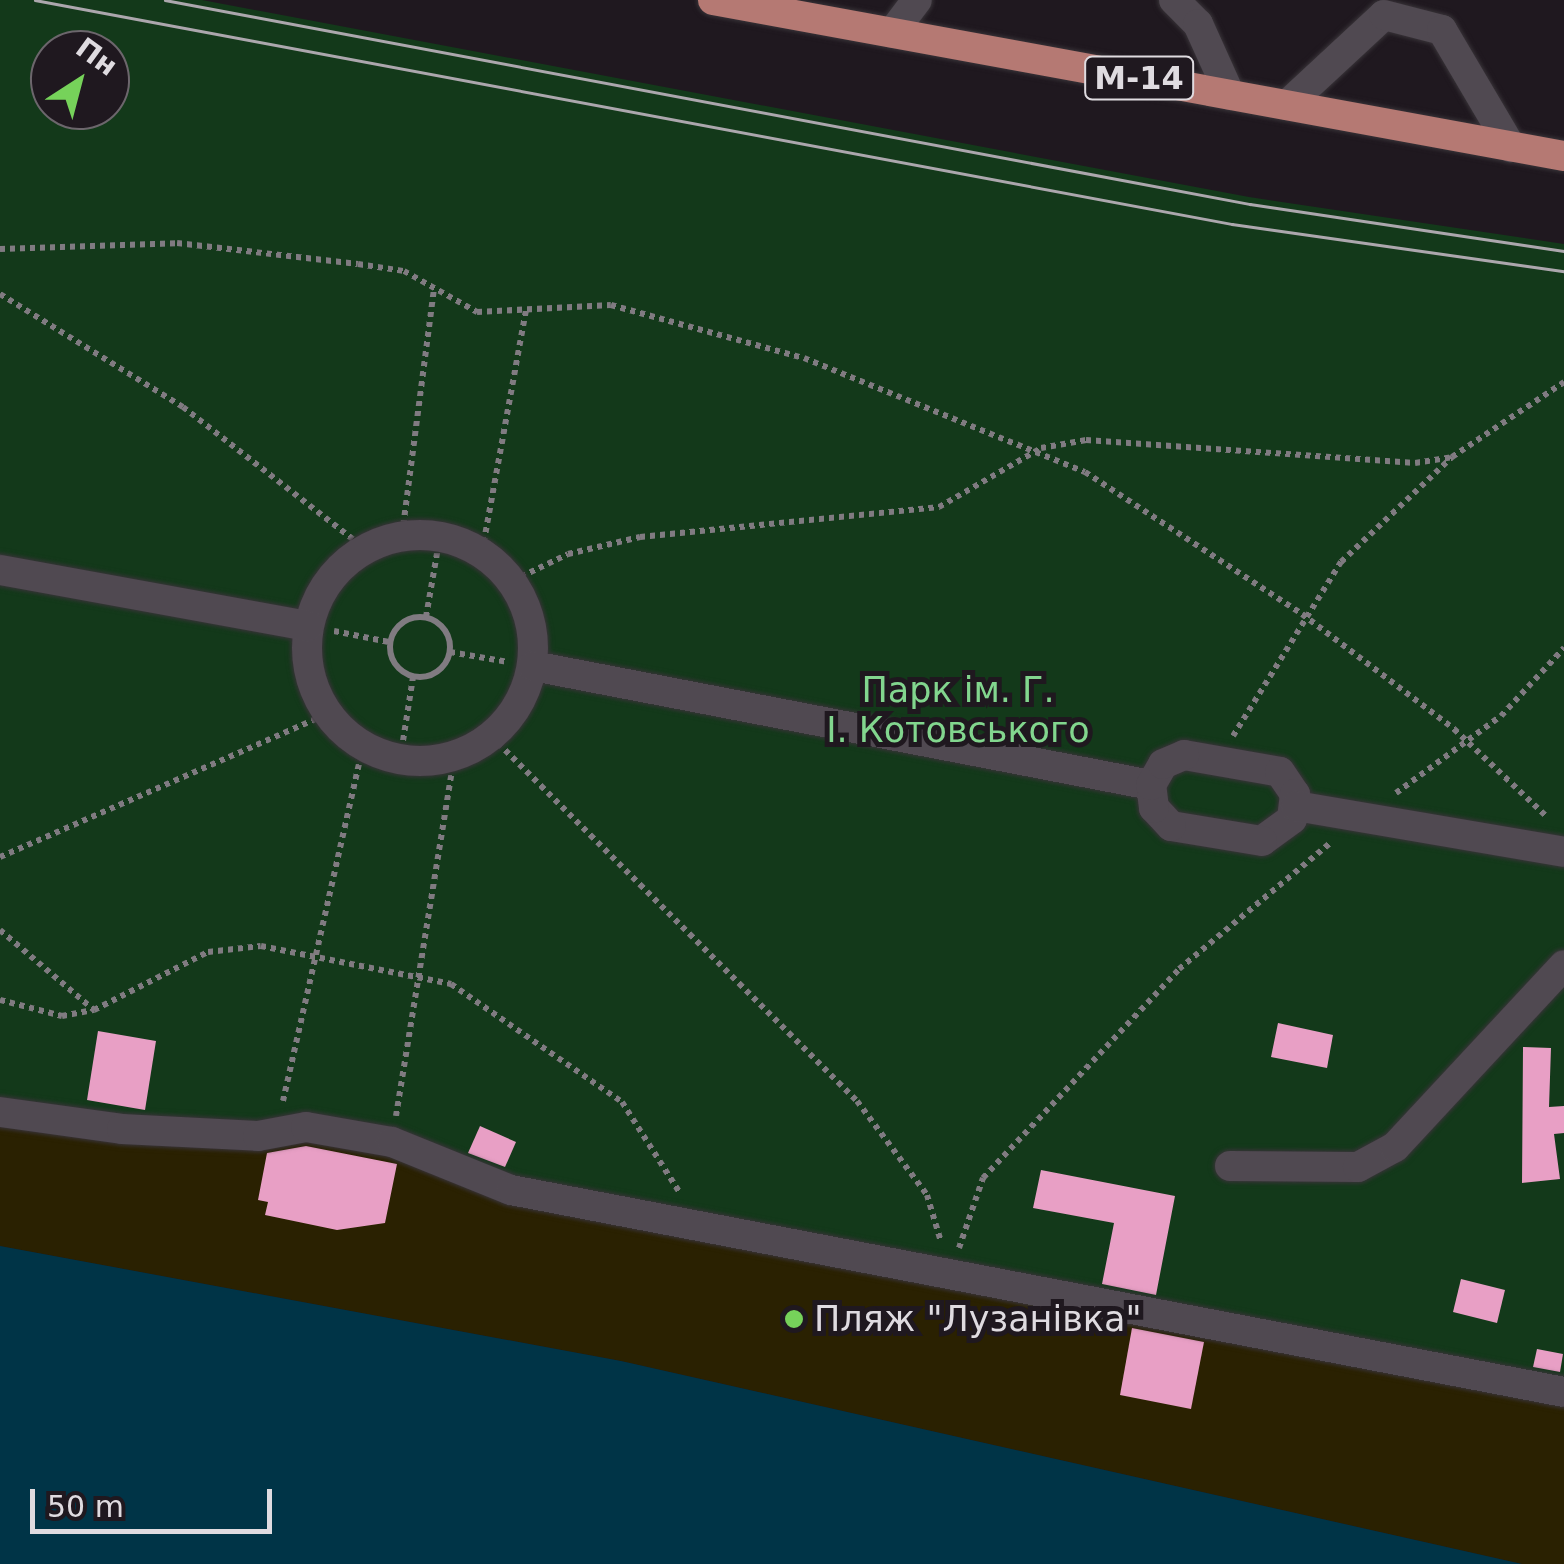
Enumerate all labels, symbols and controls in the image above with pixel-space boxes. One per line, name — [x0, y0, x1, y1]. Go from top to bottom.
north arrow — [30, 30, 130, 130]
text: Пн — [70, 31, 124, 83]
road number: М-14 — [1084, 51, 1194, 105]
park label: Парк ім. Г. І. Котовського — [826, 669, 1090, 751]
place label: Пляж "Лузанівка" — [814, 1298, 1142, 1340]
marker: Пляж "Лузанівка" — [783, 1308, 805, 1330]
scale bar — [35, 1469, 278, 1531]
text: 50 m — [47, 1489, 124, 1524]

